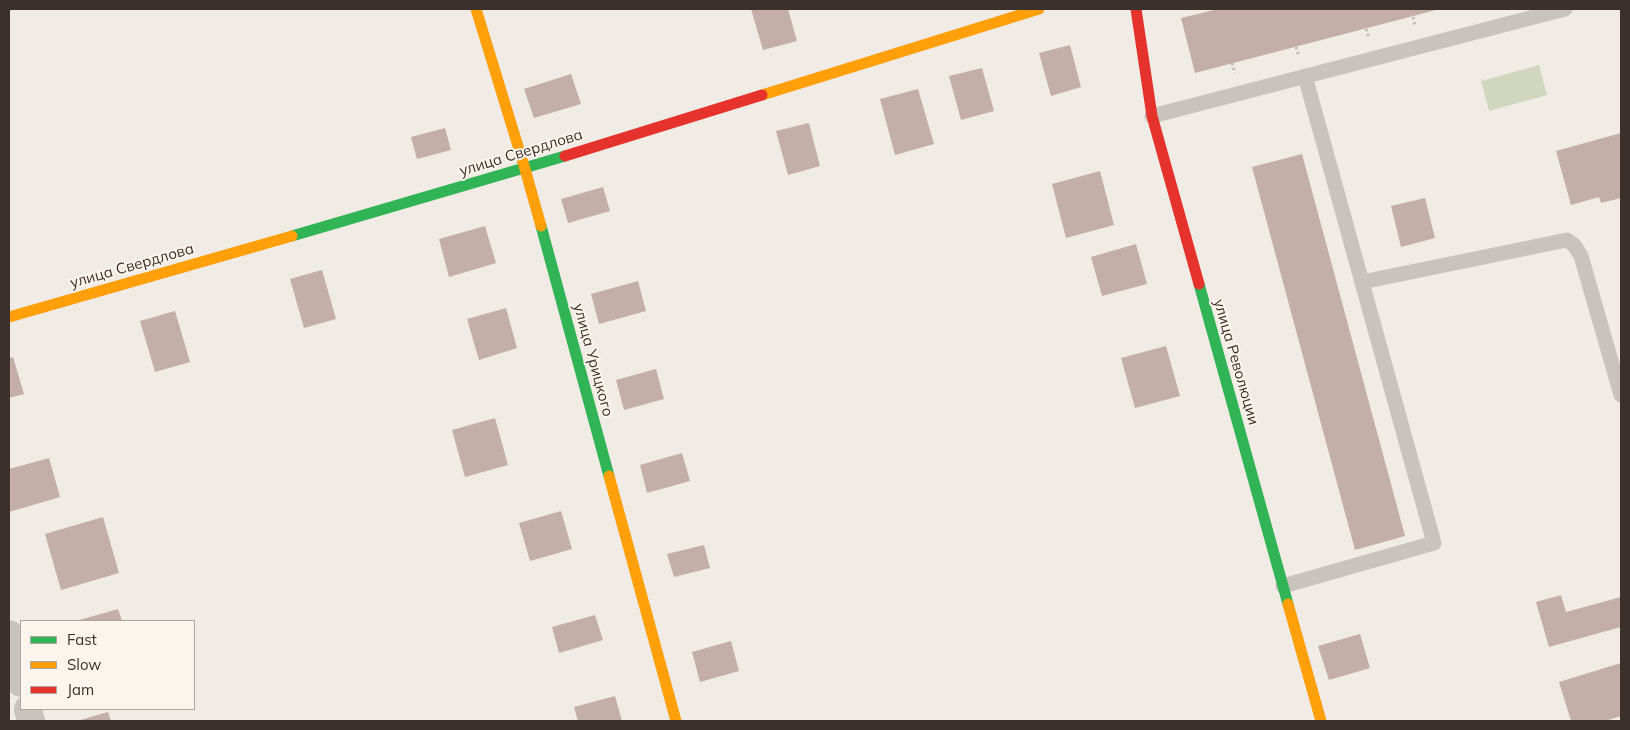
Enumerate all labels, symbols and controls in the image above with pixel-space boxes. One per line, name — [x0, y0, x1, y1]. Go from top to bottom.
street label: улица Свердлова — [457, 126, 585, 180]
street label: улица Свердлова — [68, 240, 196, 292]
street label: улица Революции — [1209, 297, 1263, 427]
street label: улица Урицкого — [569, 302, 617, 418]
legend — [20, 620, 195, 710]
text: Fast — [67, 630, 97, 649]
text: Slow — [67, 655, 101, 674]
text: Jam — [67, 680, 94, 699]

